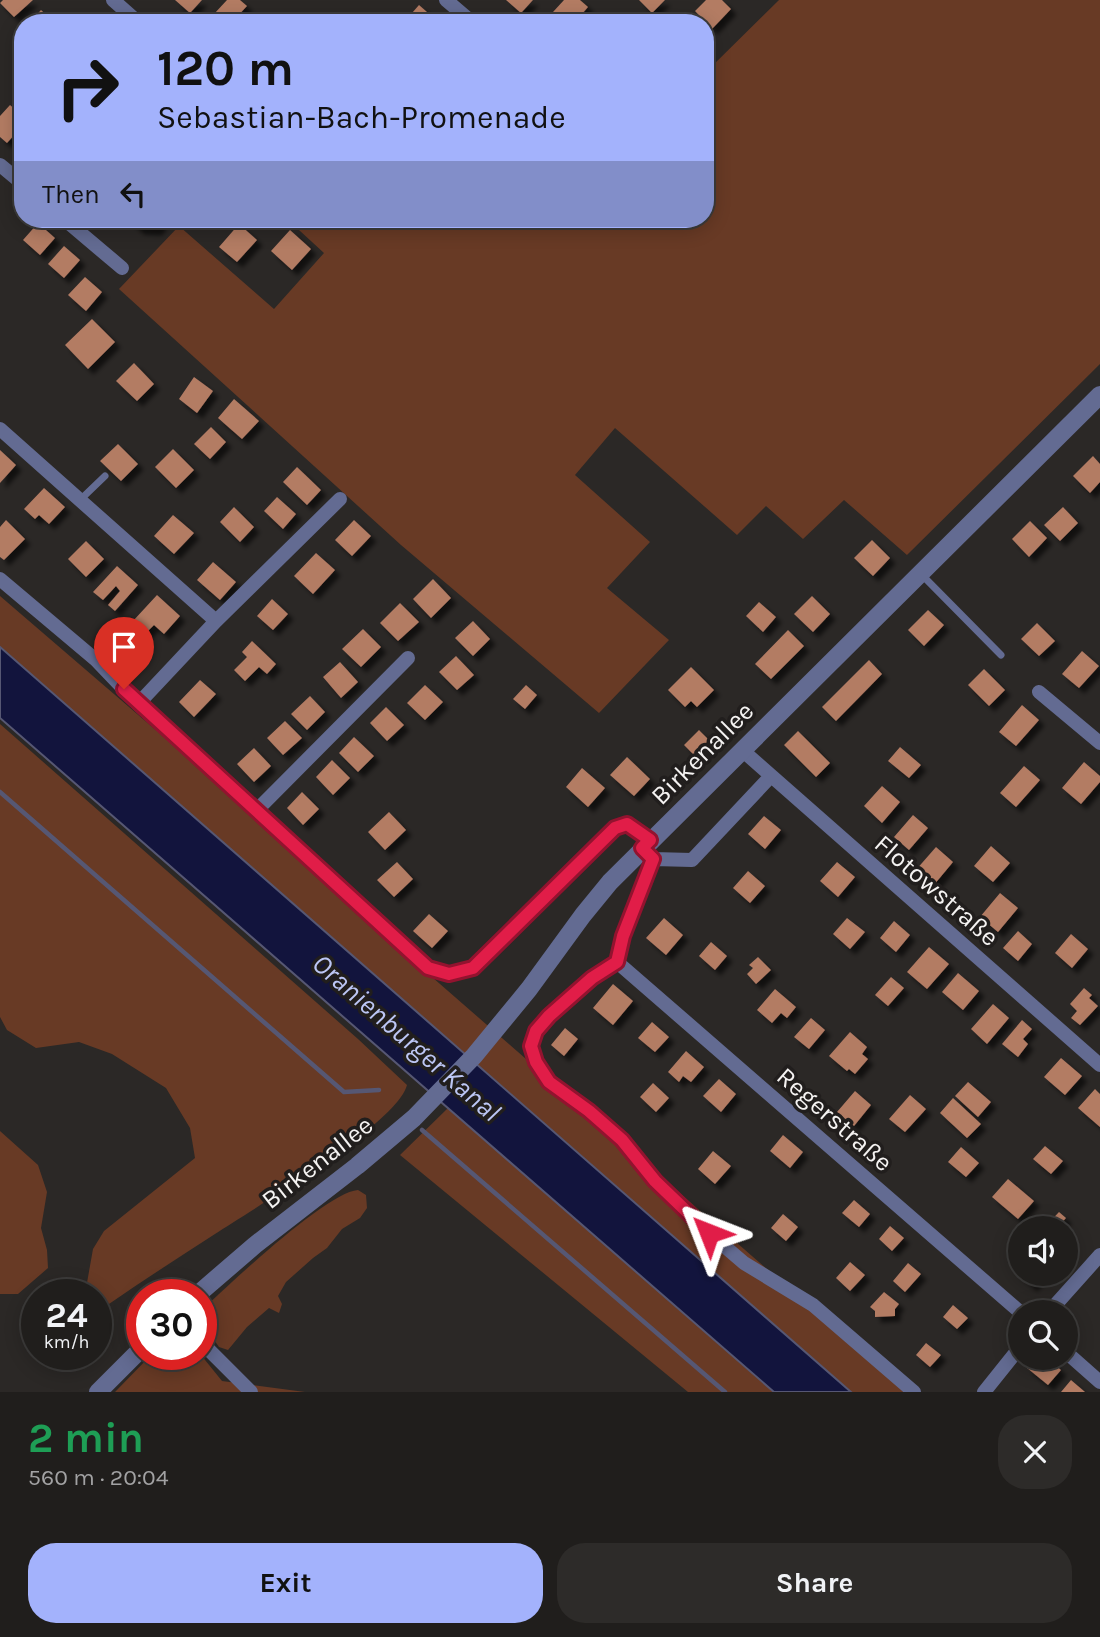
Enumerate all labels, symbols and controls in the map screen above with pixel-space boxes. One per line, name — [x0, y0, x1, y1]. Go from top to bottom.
text: 120 m — [157, 40, 294, 97]
icon: right — [42, 42, 133, 133]
text: Sebastian-Bach-Promenade — [157, 99, 566, 136]
icon: left — [114, 175, 152, 213]
text: Then — [42, 179, 100, 210]
pin — [94, 617, 154, 689]
icon: arrive — [105, 628, 143, 666]
street label: Birkenallee — [645, 696, 760, 811]
street label: Flotowstraße — [868, 828, 1005, 953]
water label: Oranienburger Kanal — [306, 947, 508, 1128]
street label: Regerstraße — [770, 1061, 899, 1178]
street label: Birkenallee — [256, 1109, 379, 1215]
position arrow — [672, 1196, 746, 1270]
map controls — [1008, 1216, 1078, 1370]
button: sound — [1008, 1216, 1078, 1286]
speed limit sign: 30 — [126, 1279, 217, 1370]
text: 24 — [46, 1295, 88, 1336]
button: search — [1008, 1300, 1078, 1370]
text: km/h — [44, 1331, 89, 1353]
text: 2 min — [28, 1413, 144, 1463]
button: close — [998, 1415, 1072, 1489]
text: 560 m · 20:04 — [28, 1464, 169, 1491]
button: Exit — [28, 1543, 543, 1623]
button: Share — [557, 1543, 1072, 1623]

